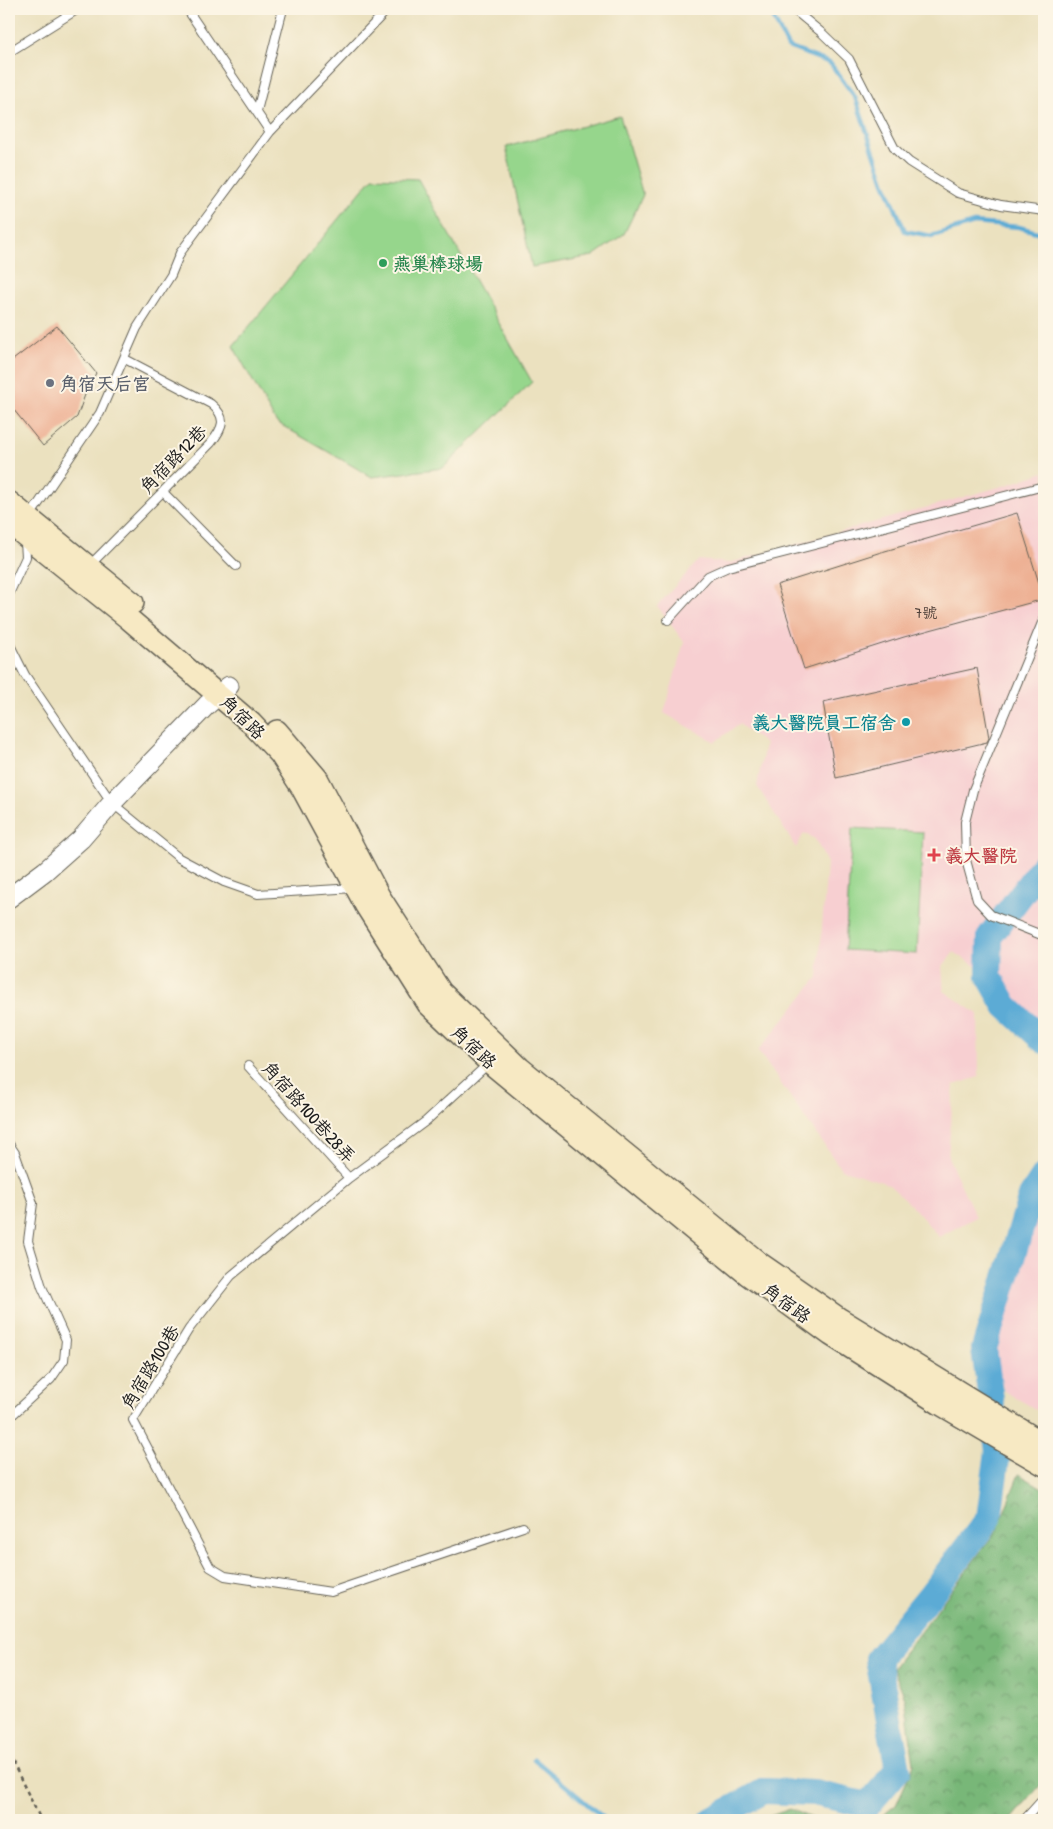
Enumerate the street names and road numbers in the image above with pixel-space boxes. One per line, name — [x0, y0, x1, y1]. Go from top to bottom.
street label: 角宿路12巷 — [134, 419, 212, 499]
street label: 角宿路 — [215, 689, 271, 745]
street label: 角宿路 — [446, 1019, 502, 1075]
street label: 角宿路100巷28弄 — [257, 1056, 361, 1168]
street label: 角宿路 — [758, 1277, 816, 1329]
street label: 角宿路100巷 — [115, 1320, 185, 1414]

